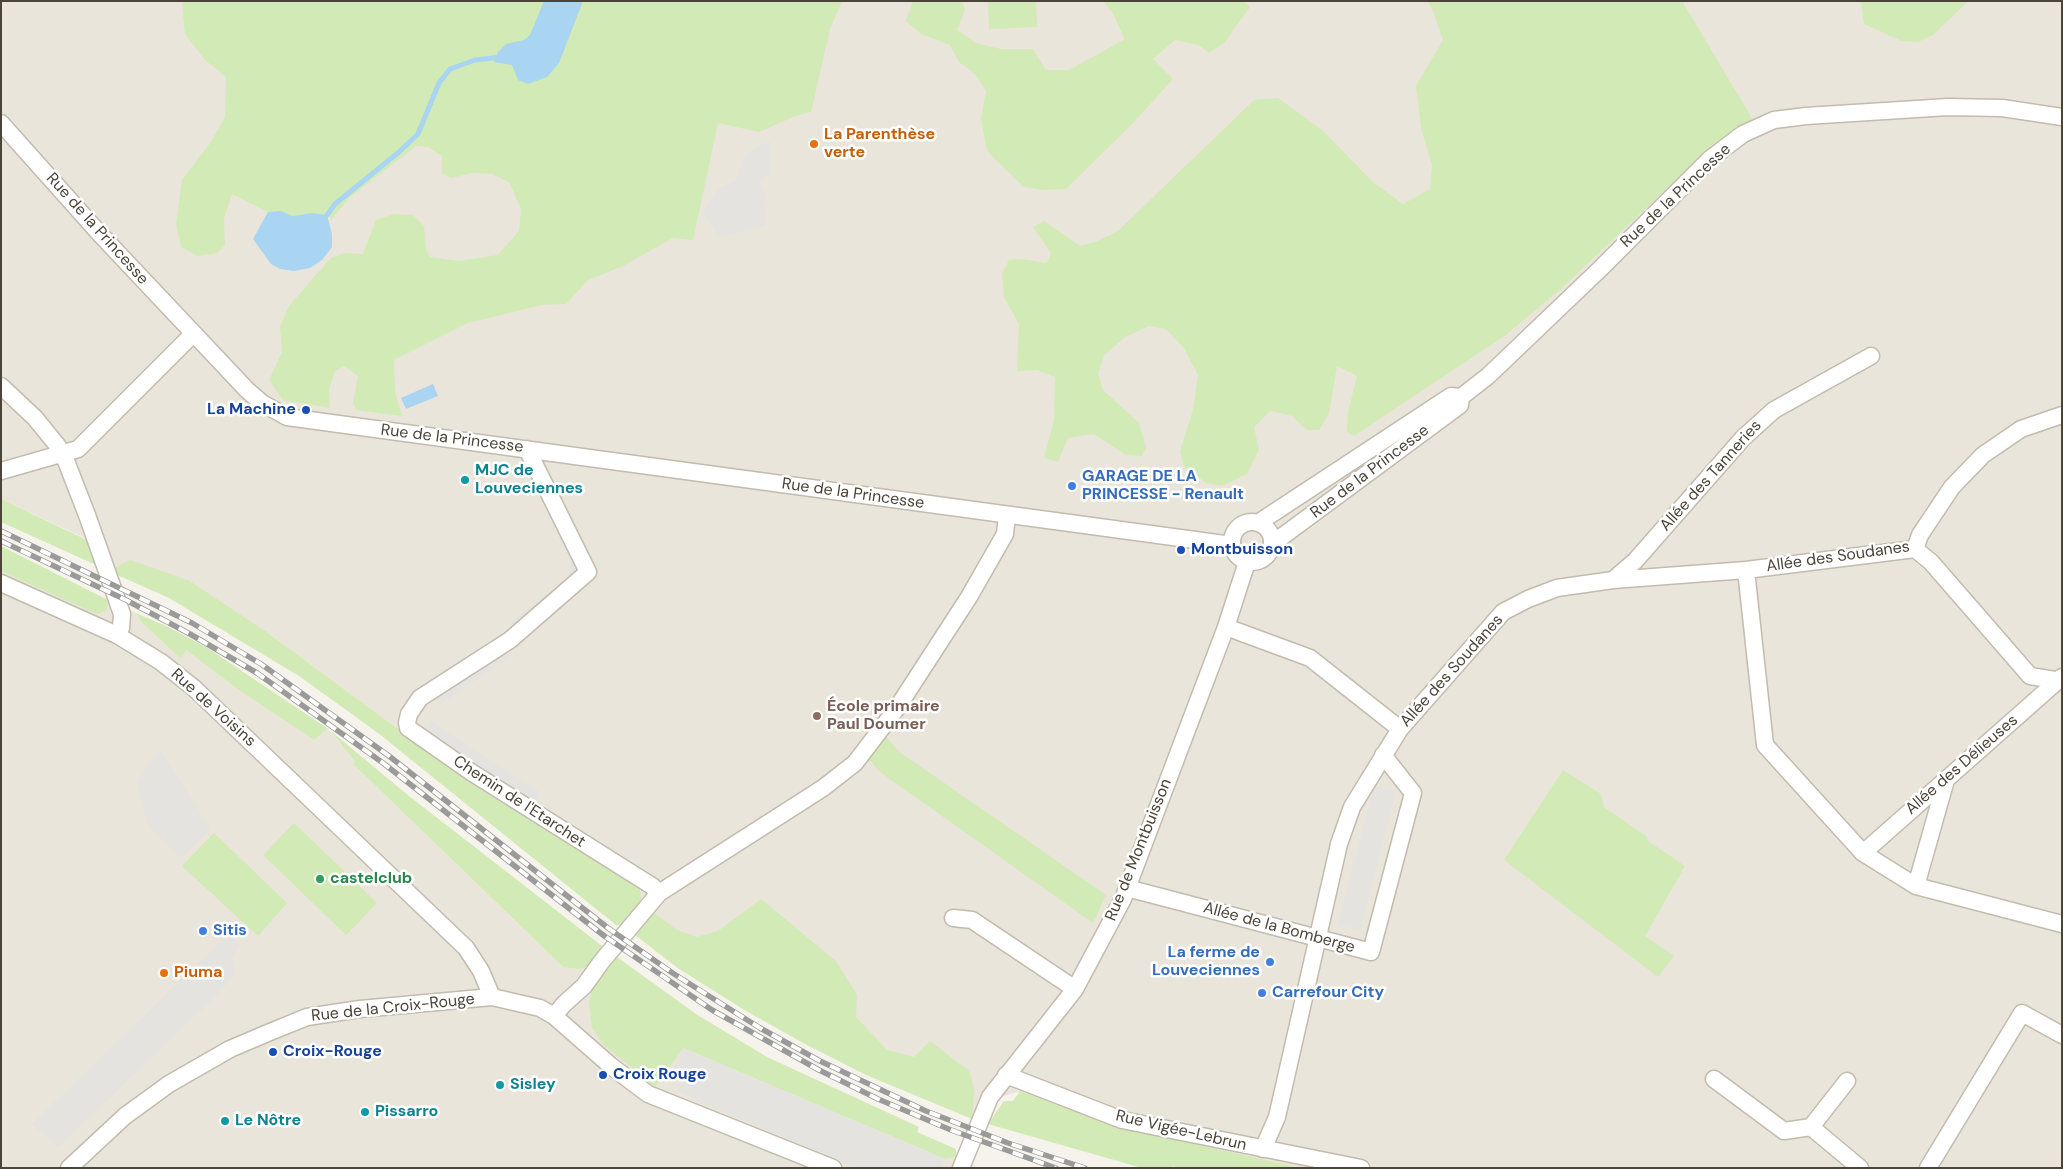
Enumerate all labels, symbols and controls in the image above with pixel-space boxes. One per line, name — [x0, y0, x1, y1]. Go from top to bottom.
place label: La Parenthèse verte — [824, 125, 935, 163]
marker: La Parenthèse verte — [808, 138, 820, 150]
street label: Rue de la Princesse — [1617, 140, 1735, 252]
street label: Rue de la Princesse — [42, 169, 152, 289]
place label: La Machine — [207, 400, 296, 420]
marker: La Machine — [300, 404, 312, 416]
street label: Allée des Tanneries — [1656, 417, 1766, 535]
street label: Rue de la Princesse — [380, 421, 524, 457]
street label: Rue de la Princesse — [1307, 421, 1433, 523]
place label: MJC de Louveciennes — [475, 461, 583, 499]
place label: GARAGE DE LA PRINCESSE - Renault — [1082, 467, 1244, 505]
marker: MJC de Louveciennes — [459, 474, 471, 486]
street label: Rue de la Princesse — [781, 475, 925, 513]
marker: GARAGE DE LA PRINCESSE - Renault — [1066, 480, 1078, 492]
street label: Allée des Soudanes — [1765, 537, 1911, 577]
place label: Montbuisson — [1191, 540, 1293, 560]
marker: Montbuisson — [1175, 544, 1187, 556]
street label: Allée des Soudanes — [1396, 611, 1508, 731]
street label: Rue de Voisins — [167, 665, 259, 751]
place label: École primaire Paul Doumer — [827, 697, 940, 735]
marker: École primaire Paul Doumer — [811, 710, 823, 722]
street label: Allée des Délieuses — [1902, 711, 2022, 819]
street label: Chemin de l'Etarchet — [449, 752, 589, 852]
street label: Rue de Montbuisson — [1102, 776, 1176, 924]
place label: castelclub — [330, 869, 412, 889]
marker: castelclub — [314, 873, 326, 885]
street label: Allée de la Bomberge — [1201, 899, 1357, 957]
place label: Sitis — [213, 921, 247, 941]
marker: Sitis — [197, 925, 209, 937]
place label: La ferme de Louveciennes — [1152, 943, 1260, 981]
marker: La ferme de Louveciennes — [1264, 956, 1276, 968]
place label: Piuma — [174, 963, 222, 983]
marker: Piuma — [158, 967, 170, 979]
place label: Carrefour City — [1272, 983, 1384, 1003]
marker: Carrefour City — [1256, 987, 1268, 999]
street label: Rue de la Croix-Rouge — [310, 990, 476, 1026]
place label: Croix-Rouge — [283, 1042, 382, 1062]
marker: Croix-Rouge — [267, 1046, 279, 1058]
place label: Croix Rouge — [613, 1065, 706, 1085]
marker: Croix Rouge — [597, 1069, 609, 1081]
place label: Sisley — [510, 1075, 556, 1095]
marker: Sisley — [494, 1079, 506, 1091]
place label: Pissarro — [375, 1102, 438, 1122]
marker: Pissarro — [359, 1106, 371, 1118]
street label: Rue Vigée-Lebrun — [1114, 1107, 1248, 1155]
place label: Le Nôtre — [235, 1111, 301, 1131]
marker: Le Nôtre — [219, 1115, 231, 1127]

